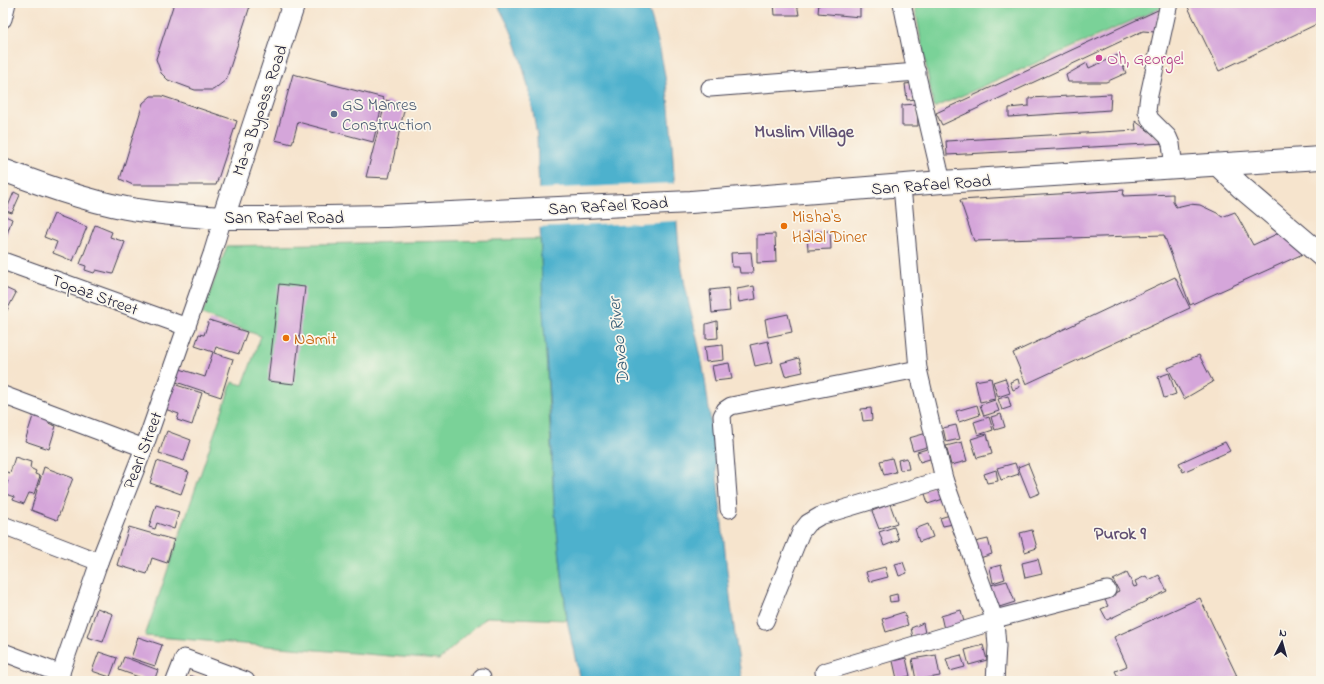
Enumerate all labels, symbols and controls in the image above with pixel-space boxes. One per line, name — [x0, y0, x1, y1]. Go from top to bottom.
street label: Ma-a Bypass Road — [226, 41, 296, 180]
place label: Oh, George! — [1107, 47, 1184, 74]
marker: Oh, George! — [1094, 53, 1104, 63]
place label: GS Manres Construction — [342, 93, 431, 138]
marker: GS Manres Construction — [329, 109, 339, 119]
district label: Muslim Village — [754, 120, 855, 147]
street label: San Rafael Road — [870, 169, 992, 202]
street label: San Rafael Road — [547, 191, 669, 222]
place label: Misha's Halal Diner — [792, 205, 868, 250]
street label: San Rafael Road — [224, 206, 344, 231]
marker: Misha's Halal Diner — [779, 221, 789, 231]
street label: Topaz Street — [48, 268, 142, 323]
water label: Davao River — [602, 293, 638, 386]
place label: Namit — [294, 327, 337, 352]
marker: Namit — [281, 333, 291, 343]
street label: Pearl Street — [117, 408, 170, 493]
district label: Purok 9 — [1094, 522, 1146, 548]
north arrow — [1262, 622, 1302, 662]
text: N — [1278, 625, 1287, 641]

